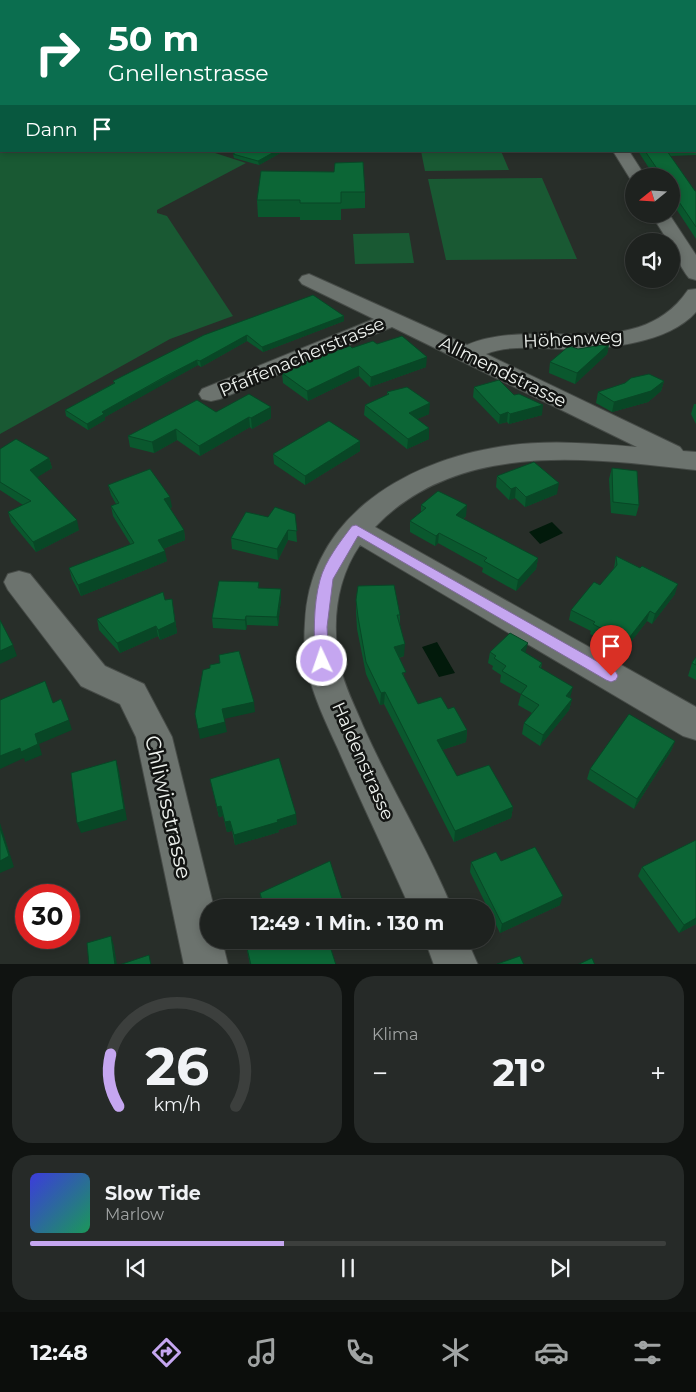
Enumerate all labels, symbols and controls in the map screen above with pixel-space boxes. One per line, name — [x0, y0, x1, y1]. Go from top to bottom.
text: 50 m — [108, 17, 199, 60]
icon: right — [25, 20, 90, 85]
text: Gnellenstrasse — [108, 60, 269, 87]
icon: arrive — [88, 115, 116, 143]
text: Dann — [25, 118, 78, 141]
north arrow — [625, 168, 680, 222]
map controls — [625, 168, 680, 288]
button: sound — [625, 233, 680, 288]
street label: Pfaffenacherstrasse — [216, 312, 388, 402]
street label: Höhenweg — [523, 325, 623, 353]
street label: Allmendstrasse — [436, 332, 570, 412]
pin — [590, 625, 632, 676]
icon: arrive — [597, 632, 625, 660]
position arrow — [295, 634, 347, 686]
street label: Haldenstrasse — [327, 699, 399, 824]
street label: Chliwisstrasse — [140, 733, 197, 881]
speed limit sign: 30 — [15, 884, 80, 949]
text: 12:49 · 1 Min. · 130 m — [251, 912, 444, 935]
text: Klima — [372, 1025, 418, 1044]
text: 26 — [145, 1035, 209, 1098]
text: 21° — [492, 1049, 546, 1096]
text: − — [372, 1056, 388, 1090]
text: + — [650, 1056, 666, 1090]
text: km/h — [153, 1094, 201, 1115]
text: Slow Tide — [105, 1182, 201, 1205]
text: Marlow — [105, 1205, 164, 1224]
icon: previous — [122, 1254, 150, 1282]
icon: pause — [334, 1254, 362, 1282]
icon: next — [546, 1254, 574, 1282]
icon: directions — [149, 1335, 184, 1370]
icon: music — [245, 1335, 280, 1370]
icon: phone — [342, 1335, 377, 1370]
icon: climate — [438, 1335, 473, 1370]
icon: car — [534, 1335, 569, 1370]
icon: filters — [630, 1335, 665, 1370]
text: 12:48 — [31, 1339, 88, 1366]

